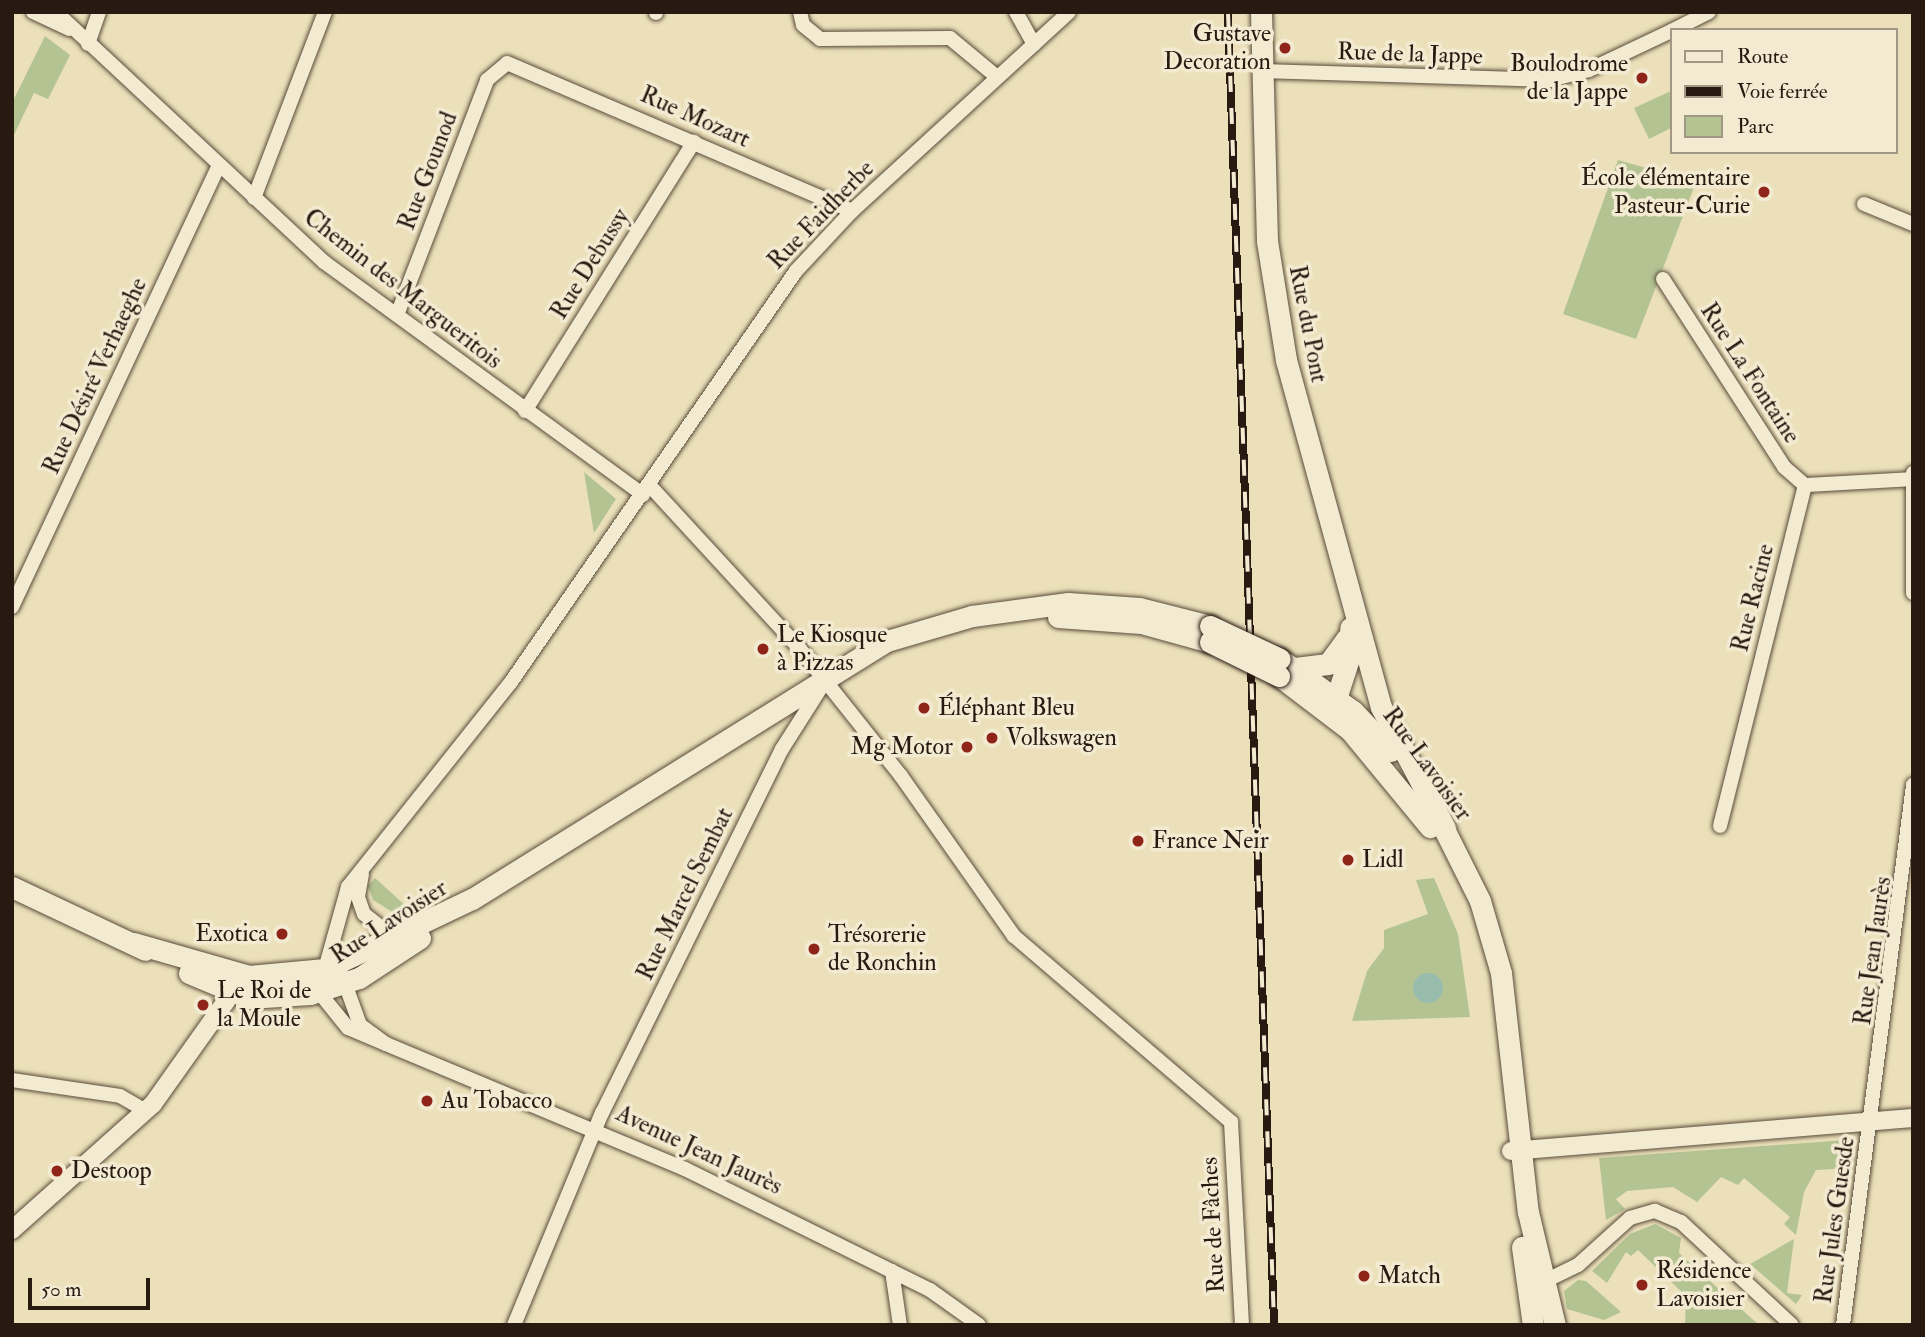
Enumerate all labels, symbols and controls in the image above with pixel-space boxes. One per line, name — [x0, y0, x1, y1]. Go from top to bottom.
place label: Gustave Decoration — [1163, 20, 1271, 76]
legend — [1670, 28, 1897, 154]
street label: Rue de la Jappe — [1337, 37, 1483, 71]
marker: Gustave Decoration — [1277, 40, 1293, 56]
text: Route — [1737, 43, 1788, 70]
place label: Boulodrome de la Jappe — [1510, 50, 1628, 106]
marker: Boulodrome de la Jappe — [1634, 70, 1650, 86]
text: Voie ferrée — [1737, 78, 1827, 105]
street label: Rue Mozart — [636, 80, 754, 154]
street label: Rue Gounod — [392, 108, 464, 234]
text: Parc — [1737, 113, 1774, 140]
street label: Rue Faidherbe — [762, 155, 880, 275]
place label: École élémentaire Pasteur-Curie — [1581, 164, 1750, 220]
marker: École élémentaire Pasteur-Curie — [1756, 184, 1772, 200]
street label: Chemin des Margueritois — [298, 203, 508, 375]
street label: Rue Debussy — [545, 203, 635, 325]
street label: Rue du Pont — [1283, 263, 1333, 385]
street label: Rue Désiré Verhaeghe — [37, 273, 153, 479]
street label: Rue La Fontaine — [1694, 297, 1806, 449]
street label: Rue Racine — [1726, 541, 1780, 655]
place label: Le Kiosque à Pizzas — [777, 621, 887, 677]
marker: Le Kiosque à Pizzas — [755, 641, 771, 657]
place label: Éléphant Bleu — [938, 694, 1075, 722]
marker: Éléphant Bleu — [916, 700, 932, 716]
street label: Rue Lavoisier — [1376, 702, 1478, 826]
place label: Volkswagen — [1006, 724, 1117, 752]
marker: Volkswagen — [984, 730, 1000, 746]
place label: Mg Motor — [851, 733, 953, 761]
marker: Mg Motor — [959, 739, 975, 755]
street label: Rue Marcel Sembat — [631, 803, 739, 985]
place label: France Neir — [1152, 827, 1269, 855]
marker: France Neir — [1130, 833, 1146, 849]
place label: Lidl — [1362, 846, 1404, 874]
marker: Lidl — [1340, 852, 1356, 868]
street label: Rue Lavoisier — [325, 874, 453, 970]
street label: Rue Jean Jaurès — [1848, 875, 1898, 1027]
place label: Exotica — [195, 920, 268, 948]
place label: Trésorerie de Ronchin — [828, 921, 937, 977]
marker: Exotica — [274, 926, 290, 942]
marker: Trésorerie de Ronchin — [806, 941, 822, 957]
place label: Le Roi de la Moule — [217, 977, 311, 1033]
marker: Le Roi de la Moule — [195, 997, 211, 1013]
place label: Au Tobacco — [441, 1087, 552, 1115]
marker: Au Tobacco — [419, 1093, 435, 1109]
street label: Avenue Jean Jaurès — [611, 1099, 787, 1201]
street label: Rue Jules Guesde — [1809, 1135, 1861, 1305]
street label: Rue de Fâches — [1195, 1156, 1231, 1294]
place label: Destoop — [71, 1157, 152, 1185]
marker: Destoop — [49, 1163, 65, 1179]
place label: Résidence Lavoisier — [1656, 1257, 1751, 1313]
place label: Match — [1378, 1262, 1441, 1290]
scale bar — [32, 1264, 154, 1308]
marker: Match — [1356, 1268, 1372, 1284]
text: 50 m — [41, 1276, 82, 1303]
marker: Résidence Lavoisier — [1634, 1277, 1650, 1293]

